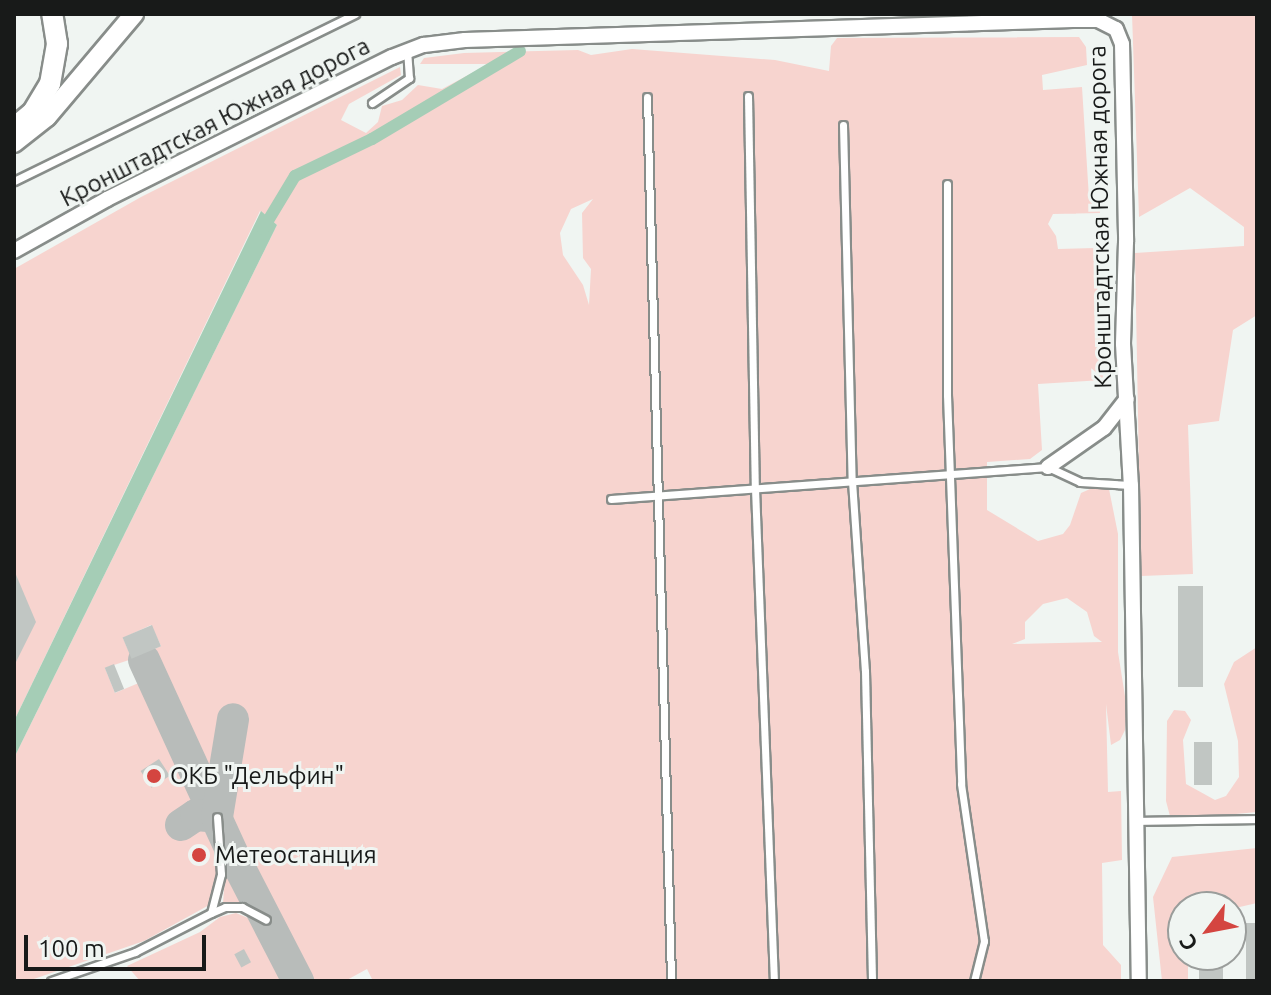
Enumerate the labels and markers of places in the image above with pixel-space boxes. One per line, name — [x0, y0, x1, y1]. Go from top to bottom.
place label: ОКБ "Дельфин" — [170, 762, 344, 790]
marker: ОКБ "Дельфин" — [145, 767, 163, 785]
place label: Метеостанция — [215, 841, 377, 869]
marker: Метеостанция — [190, 846, 208, 864]

